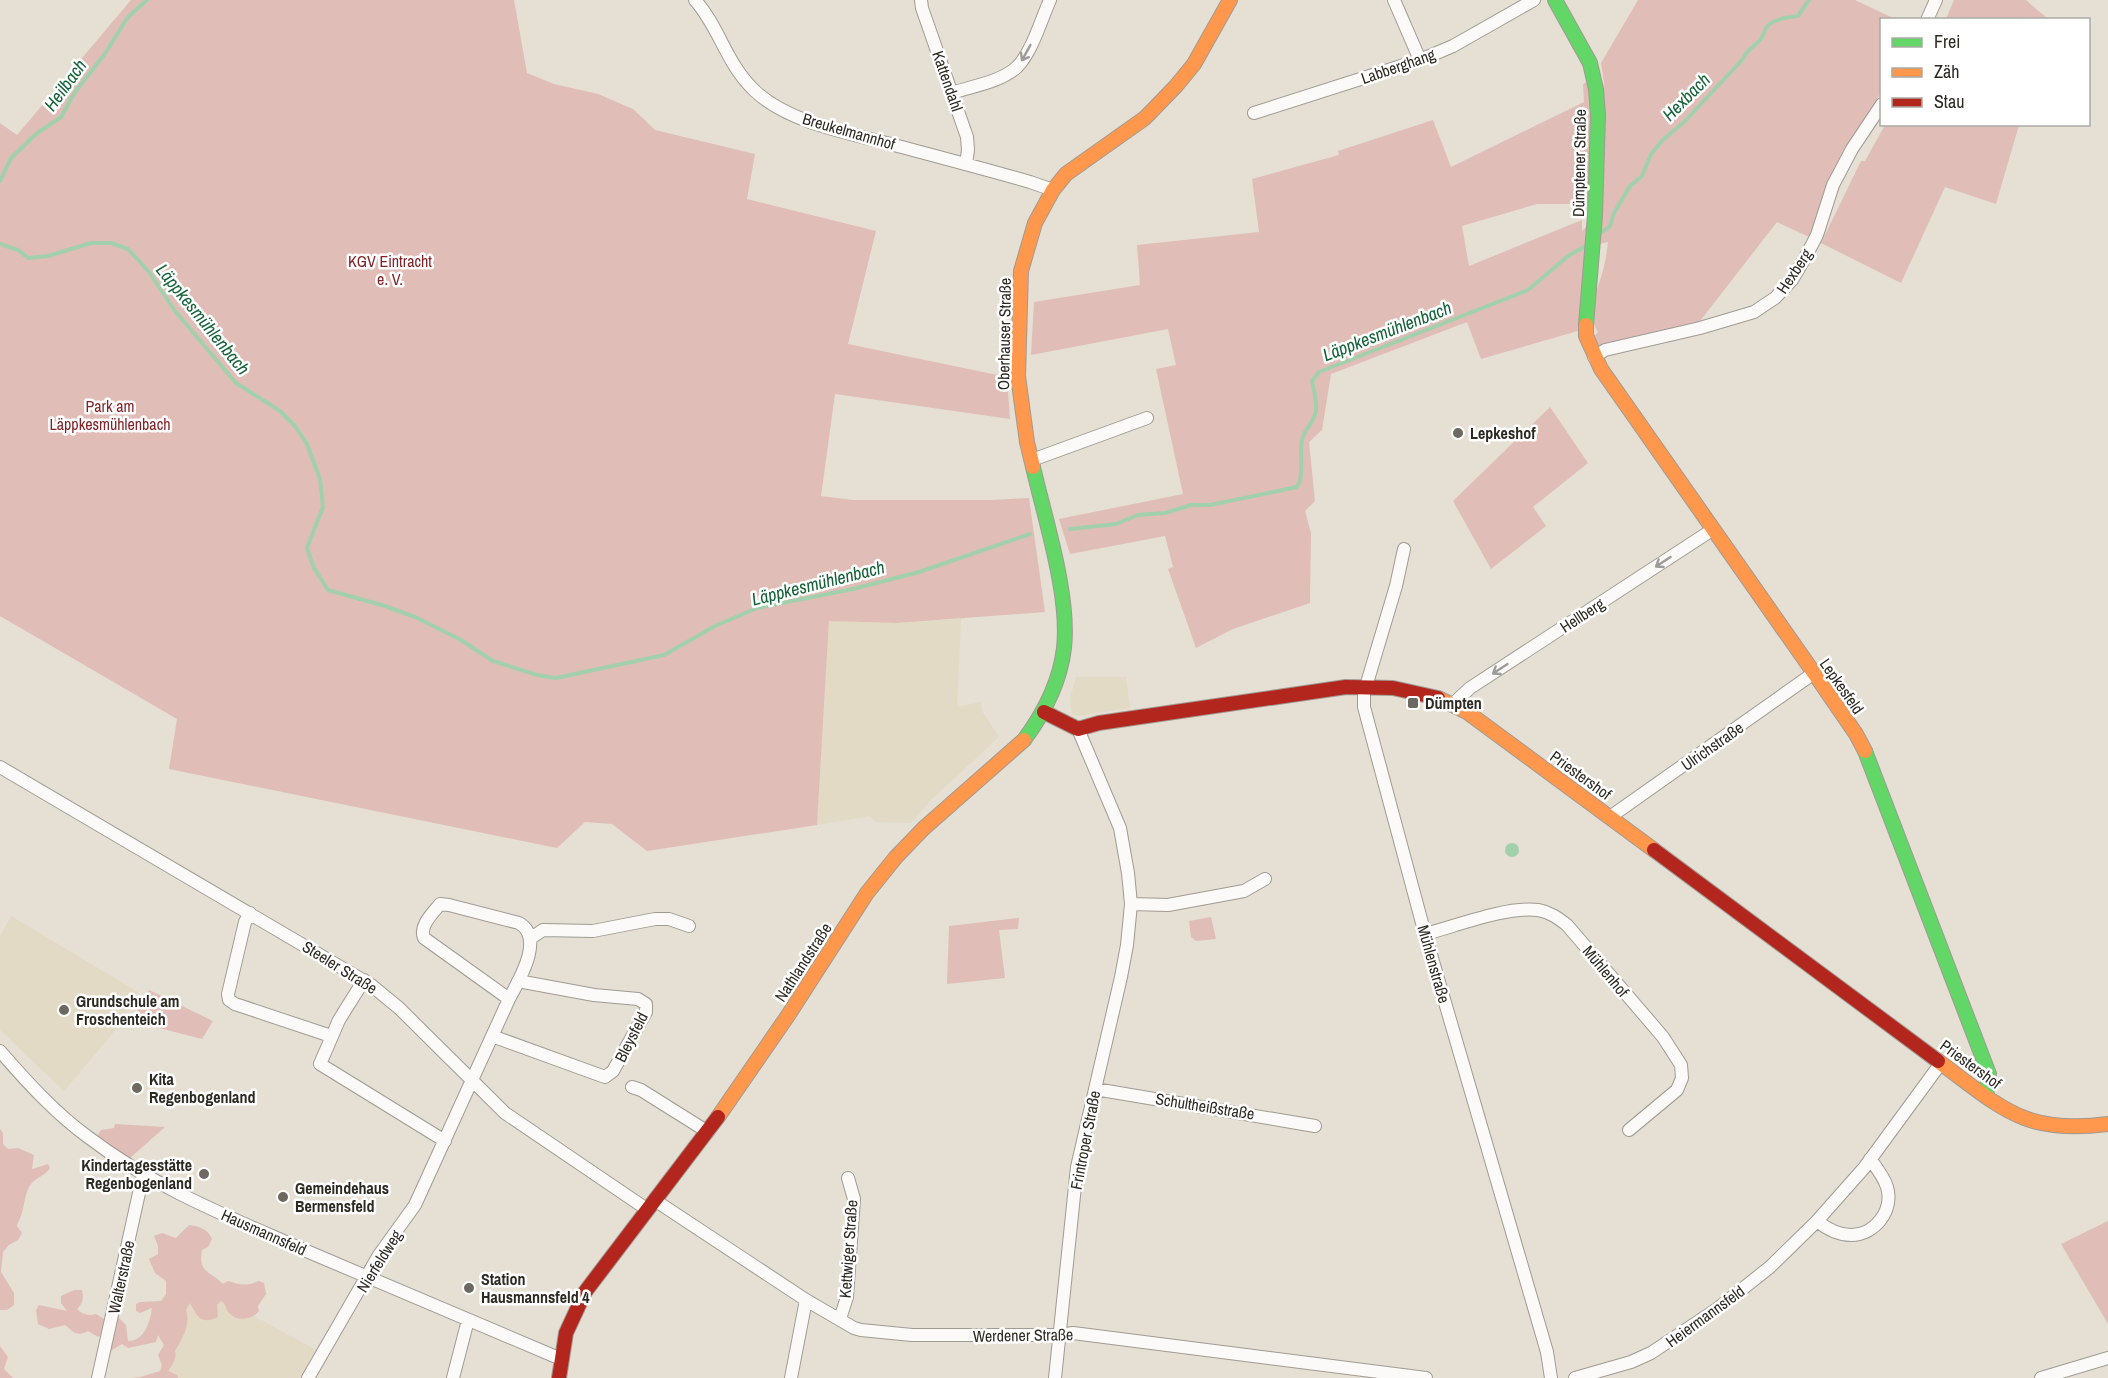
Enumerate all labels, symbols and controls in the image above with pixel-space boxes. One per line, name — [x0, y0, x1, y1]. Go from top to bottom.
legend — [1880, 18, 2090, 126]
text: Frei — [1934, 29, 1960, 54]
street label: Labberghang — [1358, 43, 1439, 89]
one-way arrow — [1020, 44, 1031, 62]
street label: Kattendahl — [927, 48, 969, 114]
water label: Heilbach — [38, 54, 92, 116]
text: Zäh — [1934, 59, 1959, 84]
water label: Hexbach — [1657, 68, 1715, 126]
text: Stau — [1934, 89, 1964, 114]
street label: Breukelmannhof — [800, 107, 898, 155]
street label: Dümptener Straße — [1567, 109, 1591, 217]
street label: Hexberg — [1771, 244, 1817, 298]
park label: KGV Eintracht e. V. — [348, 250, 432, 290]
water label: Läppkesmühlenbach — [150, 258, 256, 380]
street label: Oberhauser Straße — [992, 278, 1016, 390]
water label: Läppkesmühlenbach — [1319, 295, 1455, 367]
park label: Park am Läppkesmühlenbach — [49, 395, 171, 435]
place label: Lepkeshof — [1470, 422, 1536, 444]
marker: Lepkeshof — [1451, 426, 1465, 440]
water label: Läppkesmühlenbach — [749, 554, 887, 612]
one-way arrow — [1656, 556, 1672, 568]
street label: Hellberg — [1556, 592, 1609, 638]
street label: Lepkesfeld — [1815, 654, 1869, 718]
one-way arrow — [1492, 663, 1509, 675]
place label: Dümpten — [1425, 692, 1482, 714]
marker: Dümpten — [1406, 696, 1420, 710]
street label: Ulrichstraße — [1676, 716, 1748, 776]
street label: Priestershof — [1546, 745, 1616, 805]
street label: Nathlandstraße — [769, 918, 837, 1006]
street label: Mühlenstraße — [1412, 922, 1456, 1006]
street label: Steeler Straße — [298, 935, 382, 999]
street label: Mühlenhof — [1578, 940, 1634, 1002]
place label: Grundschule am Froschenteich — [76, 990, 180, 1030]
marker: Grundschule am Froschenteich — [57, 1003, 71, 1017]
street label: Bleysfeld — [609, 1008, 653, 1066]
street label: Priestershof — [1936, 1034, 2006, 1094]
place label: Kita Regenbogenland — [149, 1068, 255, 1108]
marker: Kita Regenbogenland — [130, 1081, 144, 1095]
street label: Schultheißstraße — [1154, 1087, 1256, 1125]
street label: Frintroper Straße — [1065, 1089, 1105, 1191]
place label: Kindertagesstätte Regenbogenland — [81, 1154, 192, 1194]
marker: Kindertagesstätte Regenbogenland — [197, 1167, 211, 1181]
place label: Gemeindehaus Bermensfeld — [295, 1177, 389, 1217]
marker: Gemeindehaus Bermensfeld — [276, 1190, 290, 1204]
street label: Kettwiger Straße — [834, 1199, 862, 1299]
street label: Hausmannsfeld — [218, 1203, 310, 1261]
street label: Nierfeldweg — [351, 1225, 407, 1297]
street label: Walterstraße — [102, 1238, 140, 1316]
place label: Station Hausmannsfeld 4 — [481, 1268, 590, 1308]
street label: Heiermannsfeld — [1661, 1280, 1749, 1352]
marker: Station Hausmannsfeld 4 — [462, 1281, 476, 1295]
street label: Werdener Straße — [973, 1323, 1073, 1347]

